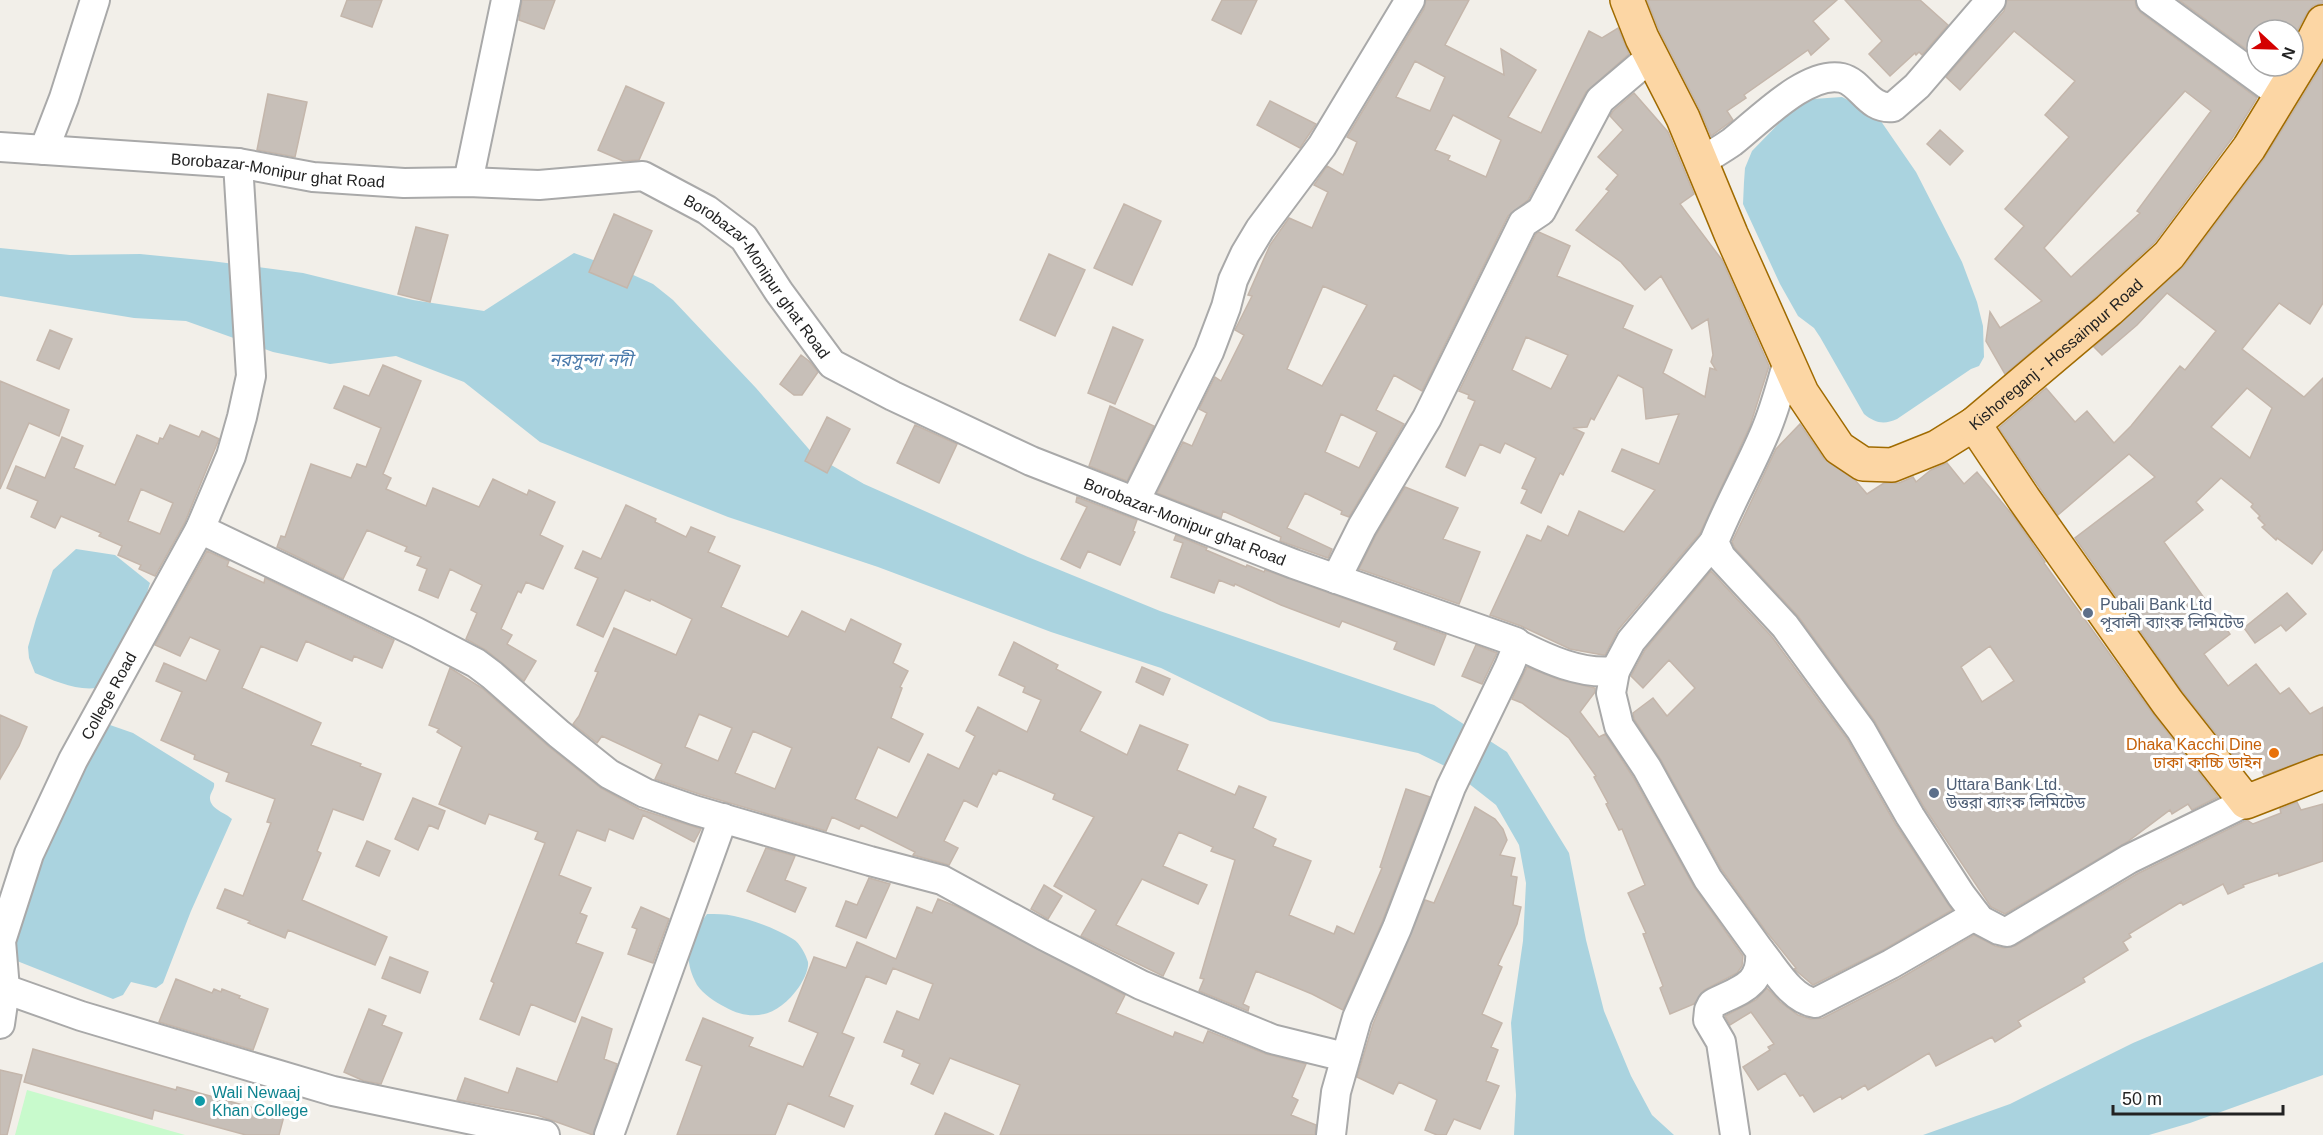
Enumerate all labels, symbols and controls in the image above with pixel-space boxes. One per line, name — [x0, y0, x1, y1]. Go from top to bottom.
north arrow — [2245, 18, 2305, 78]
text: N — [2278, 45, 2298, 62]
street label: Borobazar-Monipur ghat Road — [170, 150, 385, 190]
street label: Borobazar-Monipur ghat Road — [681, 191, 833, 361]
street label: Kishoreganj - Hossainpur Road — [1966, 275, 2146, 433]
water label: নরসুন্দা নদী — [549, 349, 636, 371]
street label: Borobazar-Monipur ghat Road — [1082, 474, 1288, 569]
place label: Pubali Bank Ltd পূবালী ব্যাংক লিমিটেড — [2100, 596, 2245, 632]
marker: Pubali Bank Ltd পূবালী ব্যাংক লিমিটেড — [2081, 606, 2095, 620]
street label: College Road — [77, 649, 139, 742]
place label: Dhaka Kacchi Dine ঢাকা কাচ্চি ডাইন — [2126, 736, 2262, 771]
marker: Dhaka Kacchi Dine ঢাকা কাচ্চি ডাইন — [2267, 746, 2281, 760]
place label: Uttara Bank Ltd. উত্তরা ব্যাংক লিমিটেড — [1945, 776, 2086, 811]
marker: Uttara Bank Ltd. উত্তরা ব্যাংক লিমিটেড — [1927, 786, 1941, 800]
scale bar — [2113, 1078, 2282, 1116]
place label: Wali Newaaj Khan College — [212, 1084, 308, 1119]
text: 50 m — [2122, 1089, 2162, 1109]
marker: Wali Newaaj Khan College — [193, 1094, 207, 1108]

